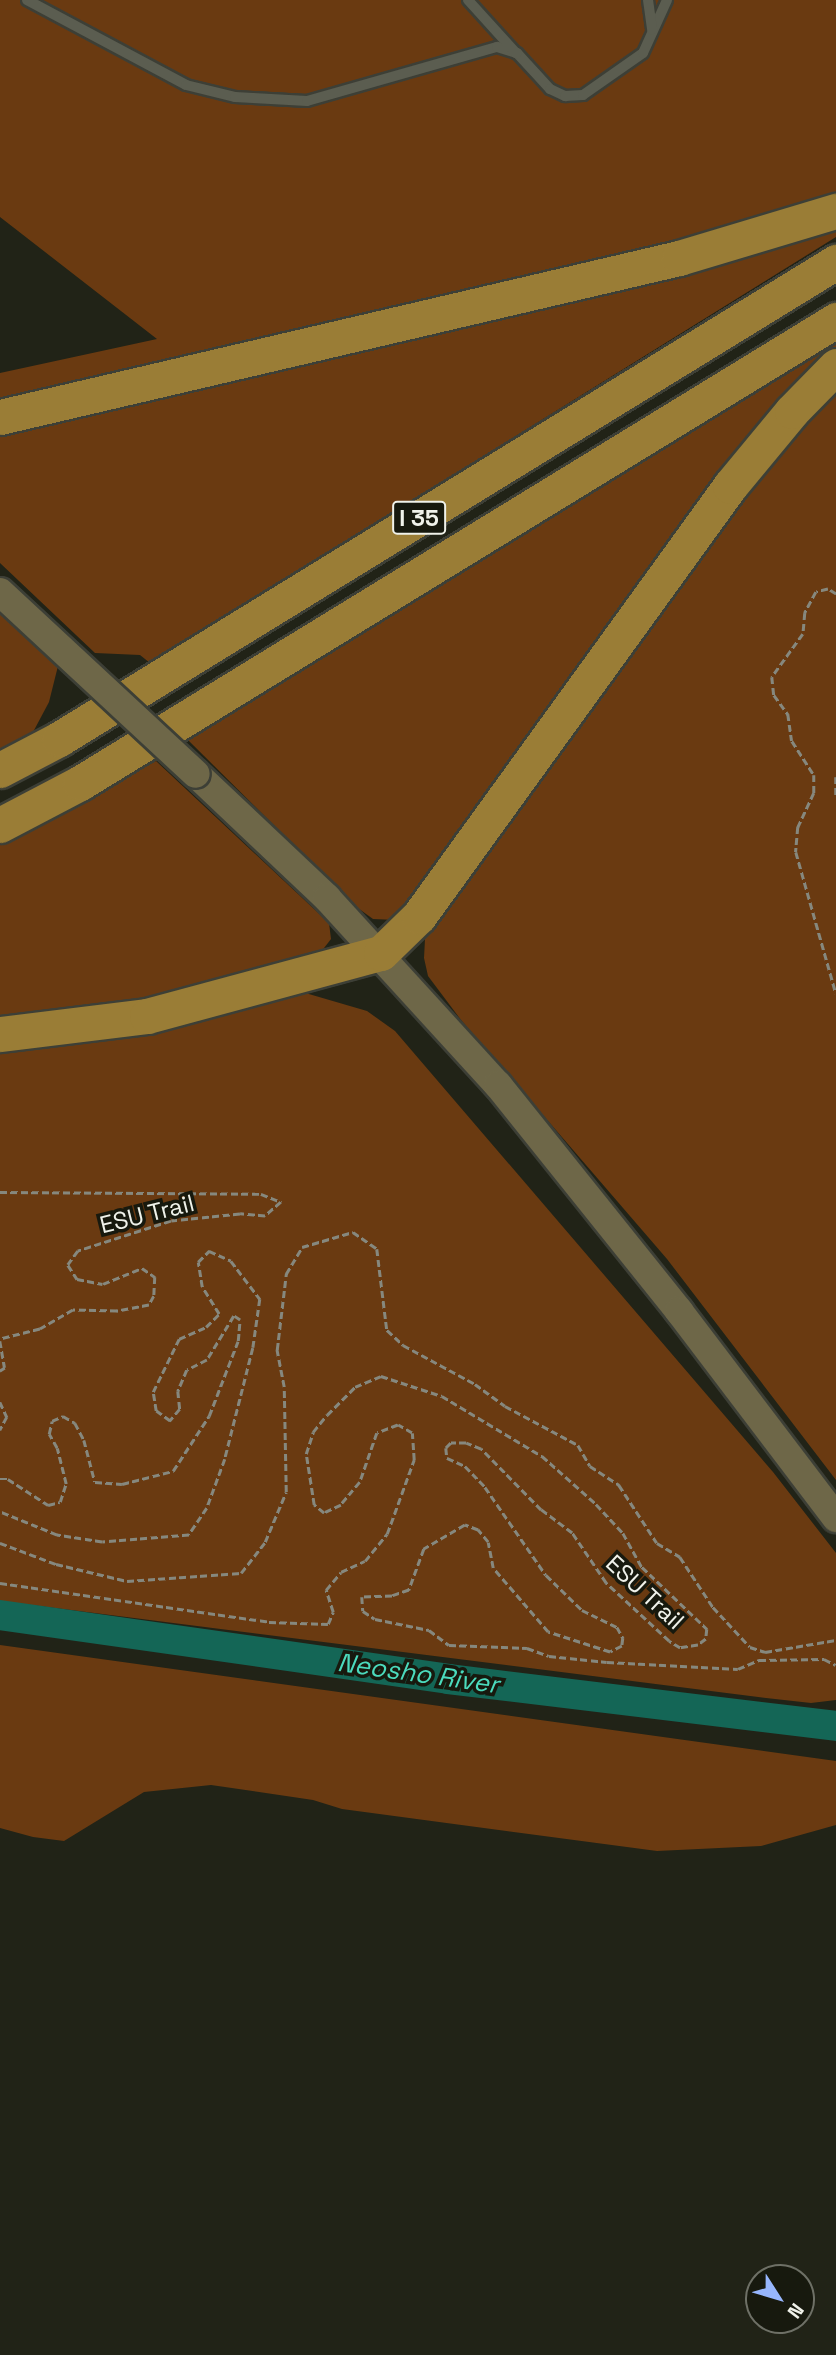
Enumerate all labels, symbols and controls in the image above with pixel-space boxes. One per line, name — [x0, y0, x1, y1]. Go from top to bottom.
road number: I 35 — [391, 498, 447, 538]
street label: ESU Trail — [97, 1188, 197, 1240]
street label: ESU Trail — [600, 1548, 690, 1636]
water label: Neosho River — [335, 1647, 501, 1701]
north arrow — [745, 2264, 815, 2334]
text: N — [782, 2298, 809, 2323]

